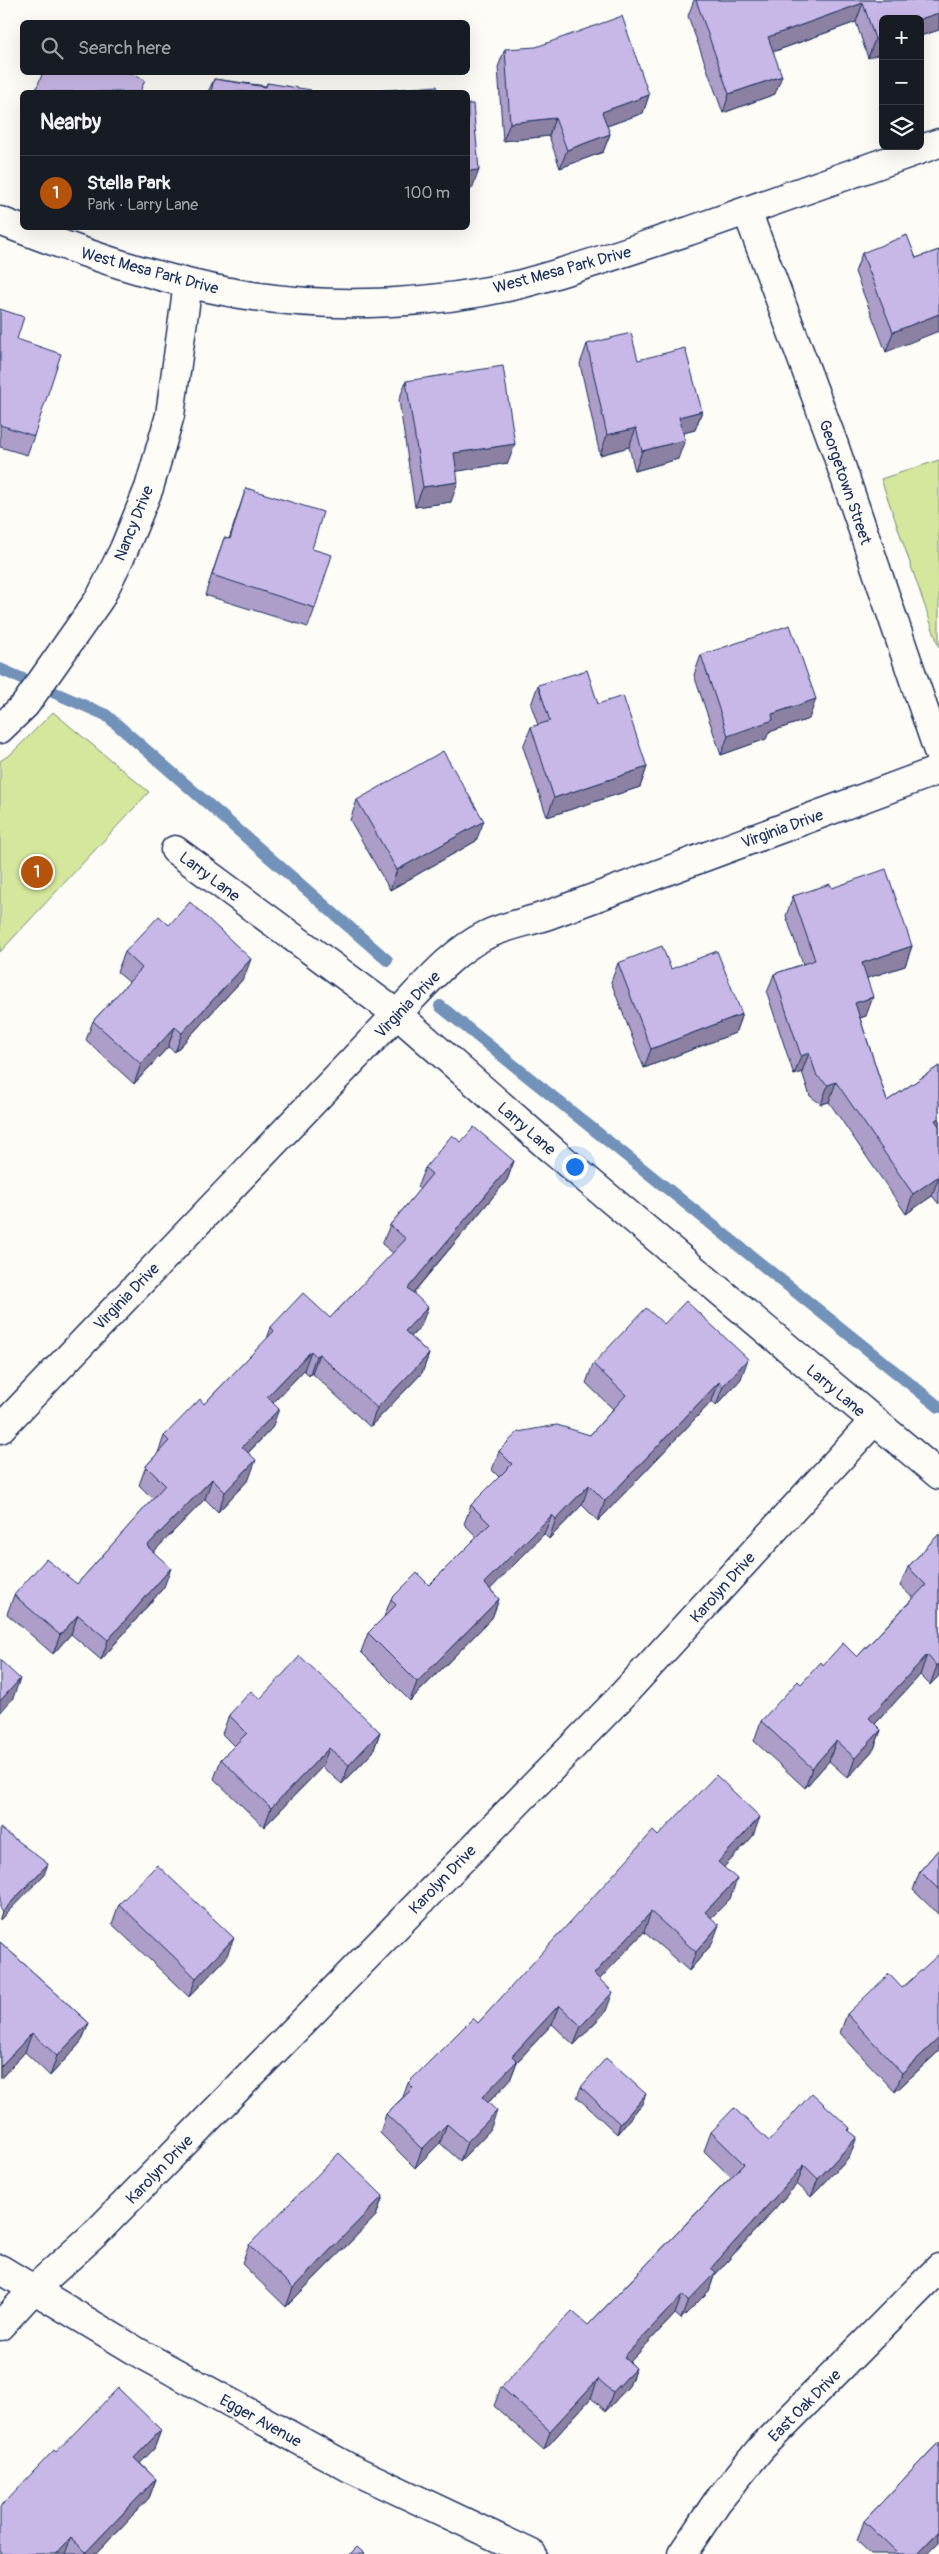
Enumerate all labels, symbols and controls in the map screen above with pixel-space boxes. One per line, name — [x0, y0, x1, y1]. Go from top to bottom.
map controls — [879, 15, 924, 150]
button: + — [879, 15, 924, 60]
search box — [20, 20, 470, 75]
icon: search — [38, 34, 66, 62]
text: Search here — [78, 36, 171, 60]
button: − — [879, 60, 924, 105]
button: layers — [879, 105, 924, 150]
text: Nearby — [40, 109, 101, 136]
text: Stella Park — [87, 171, 170, 195]
text: 1 — [53, 183, 59, 203]
text: 100 m — [404, 183, 450, 203]
text: Park · Larry Lane — [87, 195, 198, 215]
street label: West Mesa Park Drive — [491, 242, 633, 298]
street label: West Mesa Park Drive — [79, 243, 221, 299]
street label: Georgetown Street — [814, 417, 876, 548]
street label: Nancy Drive — [110, 483, 158, 564]
street label: Virginia Drive — [739, 805, 826, 853]
street label: Larry Lane — [175, 847, 244, 906]
pin: 1 — [21, 853, 53, 891]
street label: Virginia Drive — [371, 967, 445, 1043]
street label: Larry Lane — [493, 1098, 560, 1160]
your location — [562, 1154, 588, 1180]
street label: Virginia Drive — [90, 1259, 164, 1335]
street label: Larry Lane — [802, 1360, 869, 1421]
street label: Karolyn Drive — [686, 1548, 760, 1627]
street label: Karolyn Drive — [405, 1841, 481, 1918]
street label: Karolyn Drive — [122, 2131, 198, 2208]
street label: East Oak Drive — [764, 2365, 845, 2446]
street label: Egger Avenue — [216, 2390, 305, 2452]

